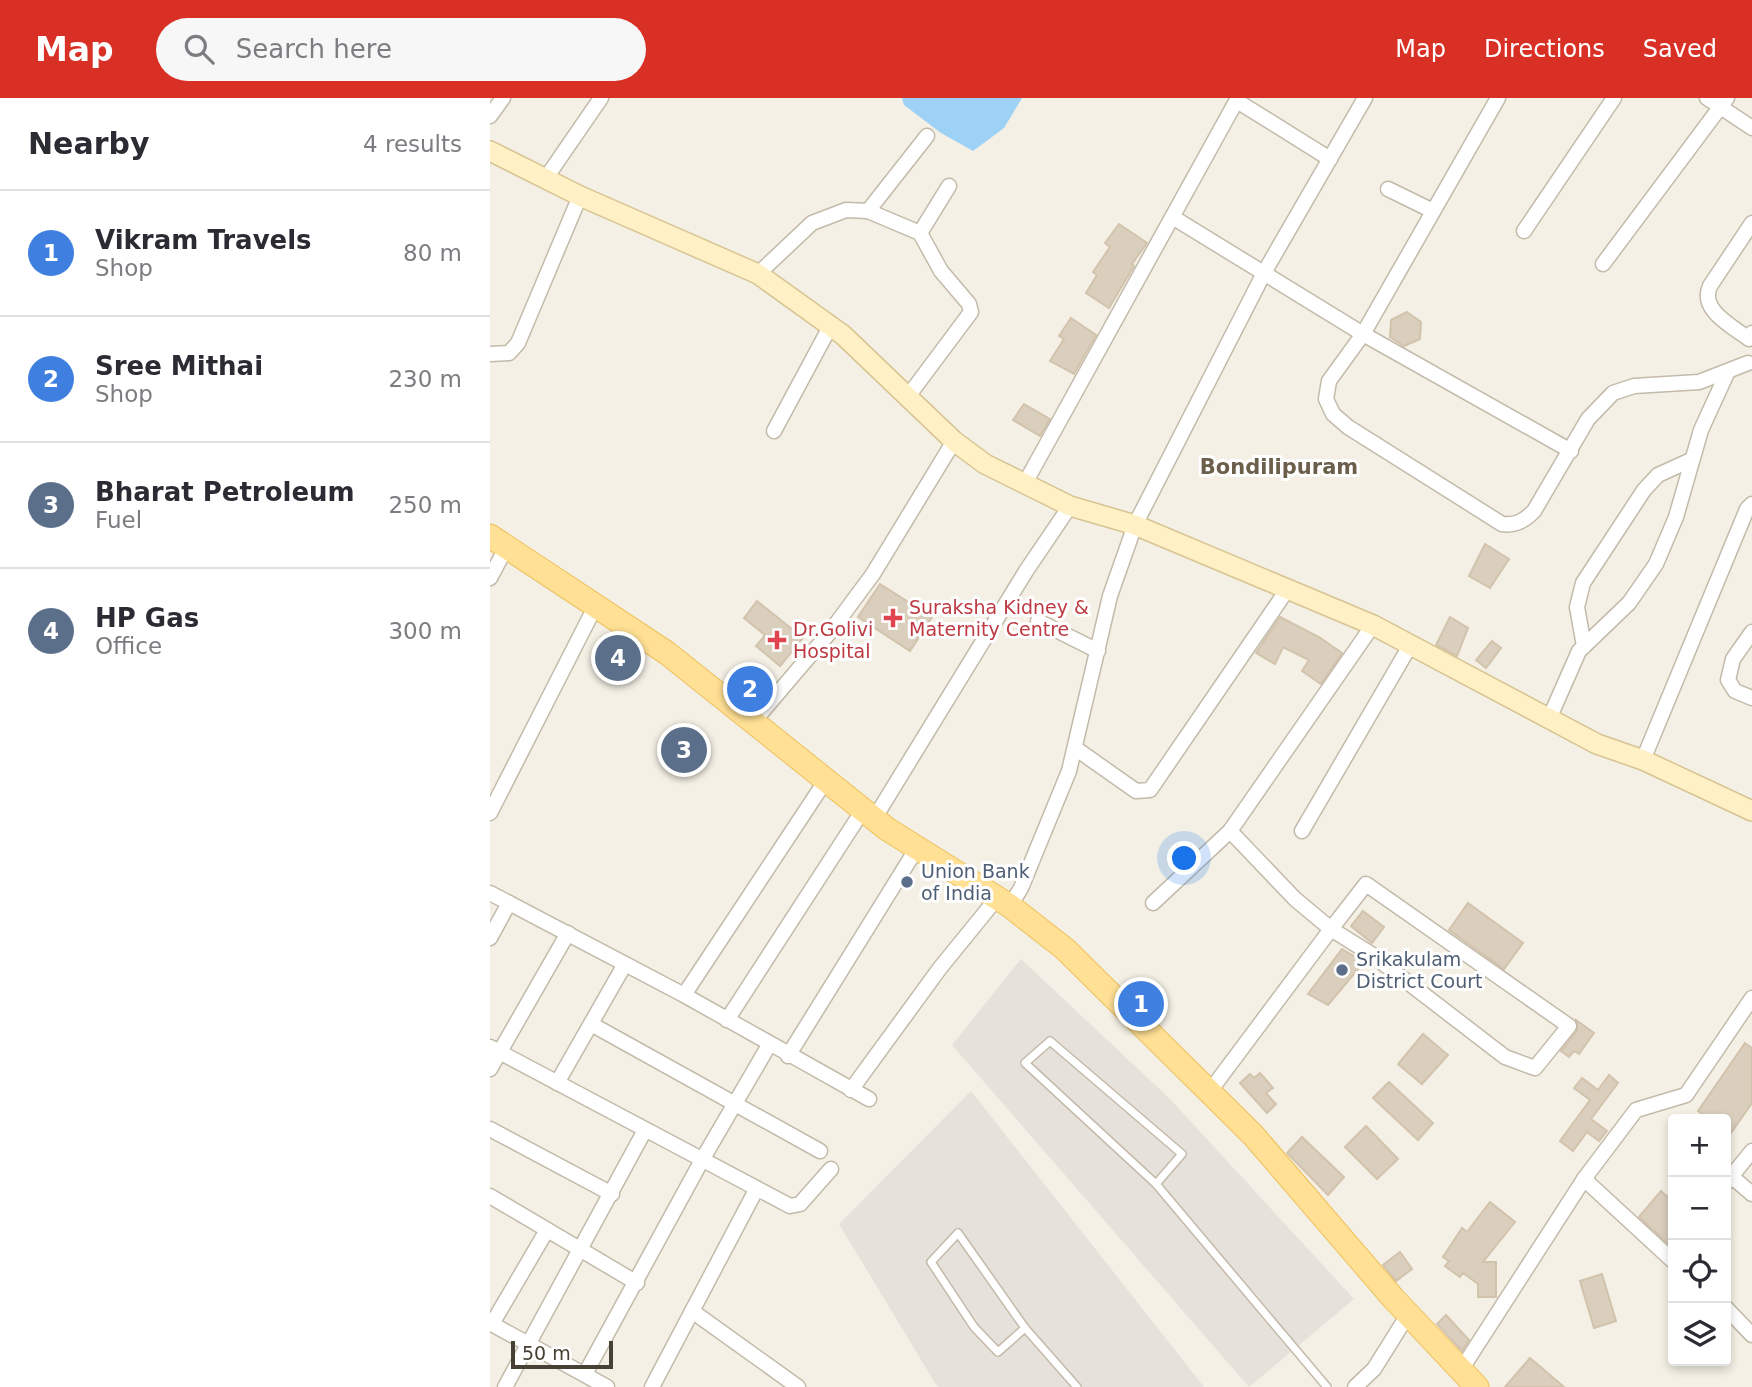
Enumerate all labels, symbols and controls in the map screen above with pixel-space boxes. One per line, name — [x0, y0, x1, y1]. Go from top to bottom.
search box — [156, 18, 646, 81]
text: Map — [35, 30, 114, 69]
icon: search — [180, 30, 218, 68]
text: Search here — [236, 34, 392, 64]
text: Map — [1395, 35, 1446, 63]
text: Directions — [1484, 35, 1605, 63]
text: Saved — [1643, 35, 1717, 63]
text: Nearby — [28, 126, 150, 161]
text: 4 results — [363, 131, 462, 157]
text: Vikram Travels — [95, 225, 312, 255]
text: 1 — [43, 240, 59, 266]
text: 80 m — [403, 240, 462, 266]
text: Shop — [95, 255, 153, 281]
text: Sree Mithai — [95, 351, 263, 381]
text: 2 — [43, 366, 59, 392]
text: 230 m — [388, 366, 462, 392]
text: Shop — [95, 381, 153, 407]
district label: Bondilipuram — [1200, 455, 1358, 479]
text: Bharat Petroleum — [95, 477, 355, 507]
text: 3 — [43, 492, 59, 518]
text: 250 m — [388, 492, 462, 518]
text: Fuel — [95, 507, 142, 533]
place label: Suraksha Kidney & Maternity Centre — [909, 596, 1089, 640]
text: HP Gas — [95, 603, 199, 633]
marker: Suraksha Kidney & Maternity Centre — [883, 608, 903, 628]
text: 4 — [43, 618, 59, 644]
text: 300 m — [388, 618, 462, 644]
place label: Dr.Golivi Hospital — [793, 618, 873, 662]
marker: Dr.Golivi Hospital — [767, 630, 787, 650]
pin: 4 — [595, 632, 641, 684]
text: Office — [95, 633, 162, 659]
pin: 2 — [727, 663, 773, 715]
pin: 3 — [661, 724, 707, 776]
your location — [1167, 841, 1201, 875]
place label: Union Bank of India — [921, 860, 1030, 904]
marker: Union Bank of India — [899, 874, 915, 890]
place label: Srikakulam District Court — [1356, 948, 1482, 992]
marker: Srikakulam District Court — [1334, 962, 1350, 978]
pin: 1 — [1118, 978, 1164, 1030]
map controls — [1668, 1114, 1731, 1366]
button: + — [1668, 1114, 1731, 1177]
button: − — [1668, 1177, 1731, 1240]
button: locate — [1668, 1240, 1731, 1303]
button: layers — [1668, 1303, 1731, 1366]
scale bar — [511, 1338, 612, 1370]
text: 50 m — [522, 1342, 571, 1364]

